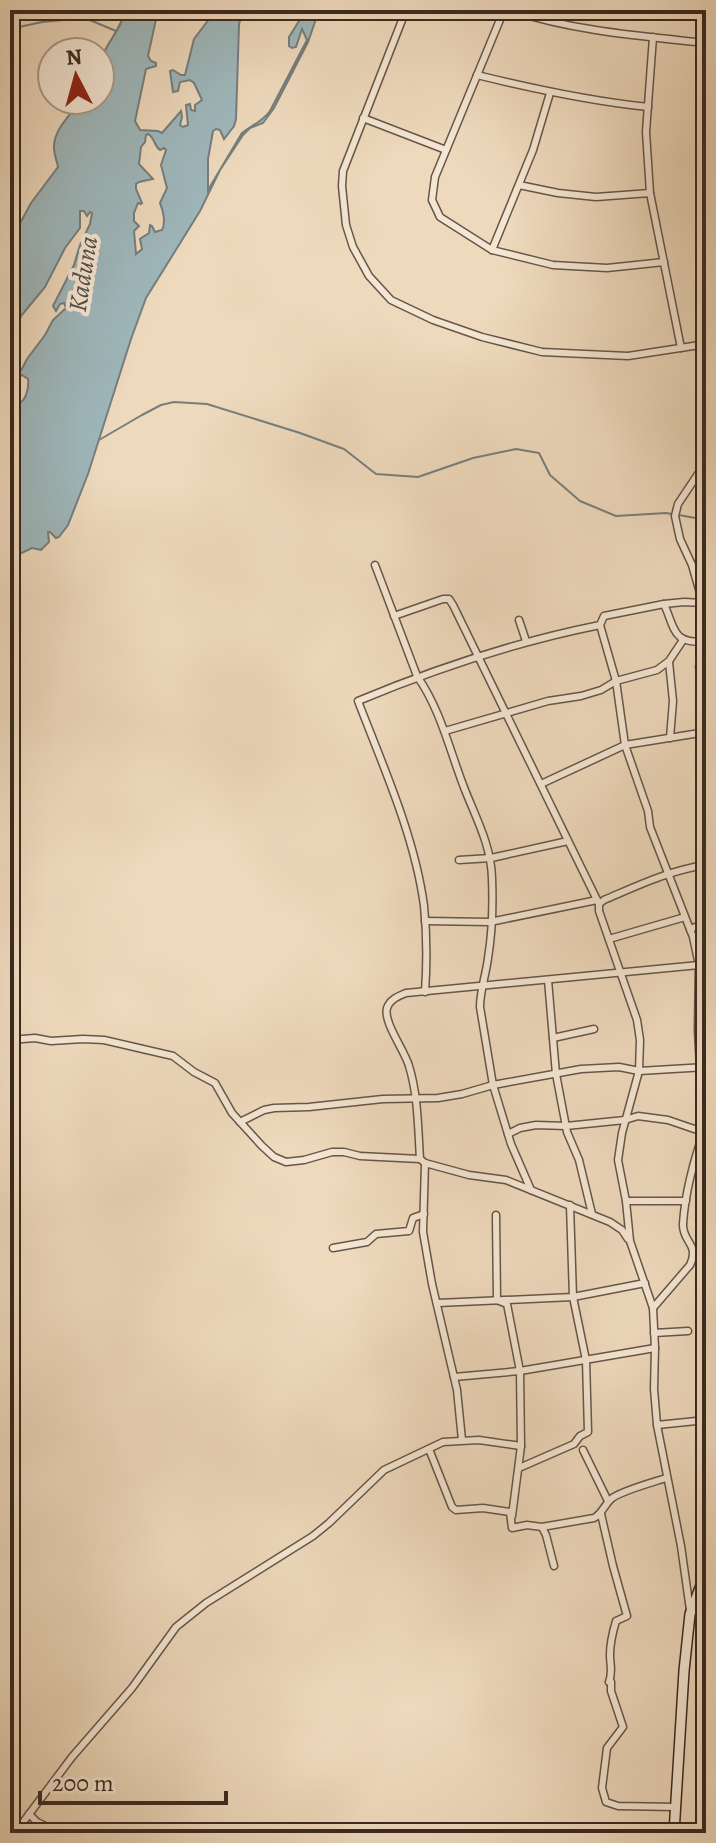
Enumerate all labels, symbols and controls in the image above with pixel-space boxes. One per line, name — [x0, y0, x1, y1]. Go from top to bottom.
north arrow — [36, 36, 116, 116]
text: N — [64, 41, 84, 73]
water label: Kaduna — [60, 234, 106, 314]
scale bar — [40, 1755, 226, 1805]
text: 200 m — [52, 1767, 114, 1799]

